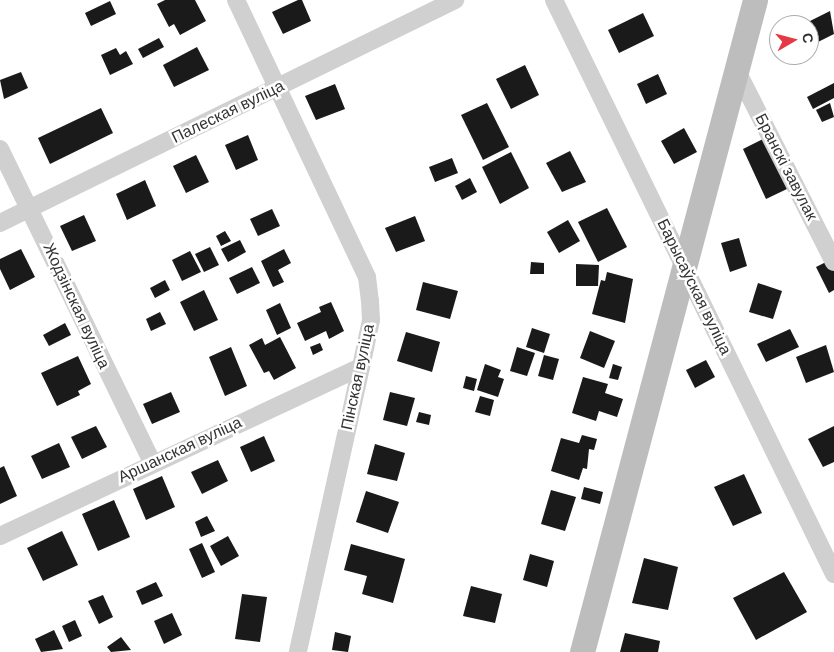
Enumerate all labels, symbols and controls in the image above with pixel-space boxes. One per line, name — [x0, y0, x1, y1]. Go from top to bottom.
north arrow — [769, 15, 819, 65]
text: С — [798, 32, 817, 44]
street label: Палеская вуліца — [169, 77, 287, 147]
street label: Бранскі завулак — [751, 110, 821, 224]
street label: Барысаўская вуліца — [653, 216, 735, 358]
street label: Жодзінская вуліца — [39, 240, 113, 372]
street label: Пінская вуліца — [337, 322, 379, 432]
street label: Аршанская вуліца — [115, 413, 245, 487]

